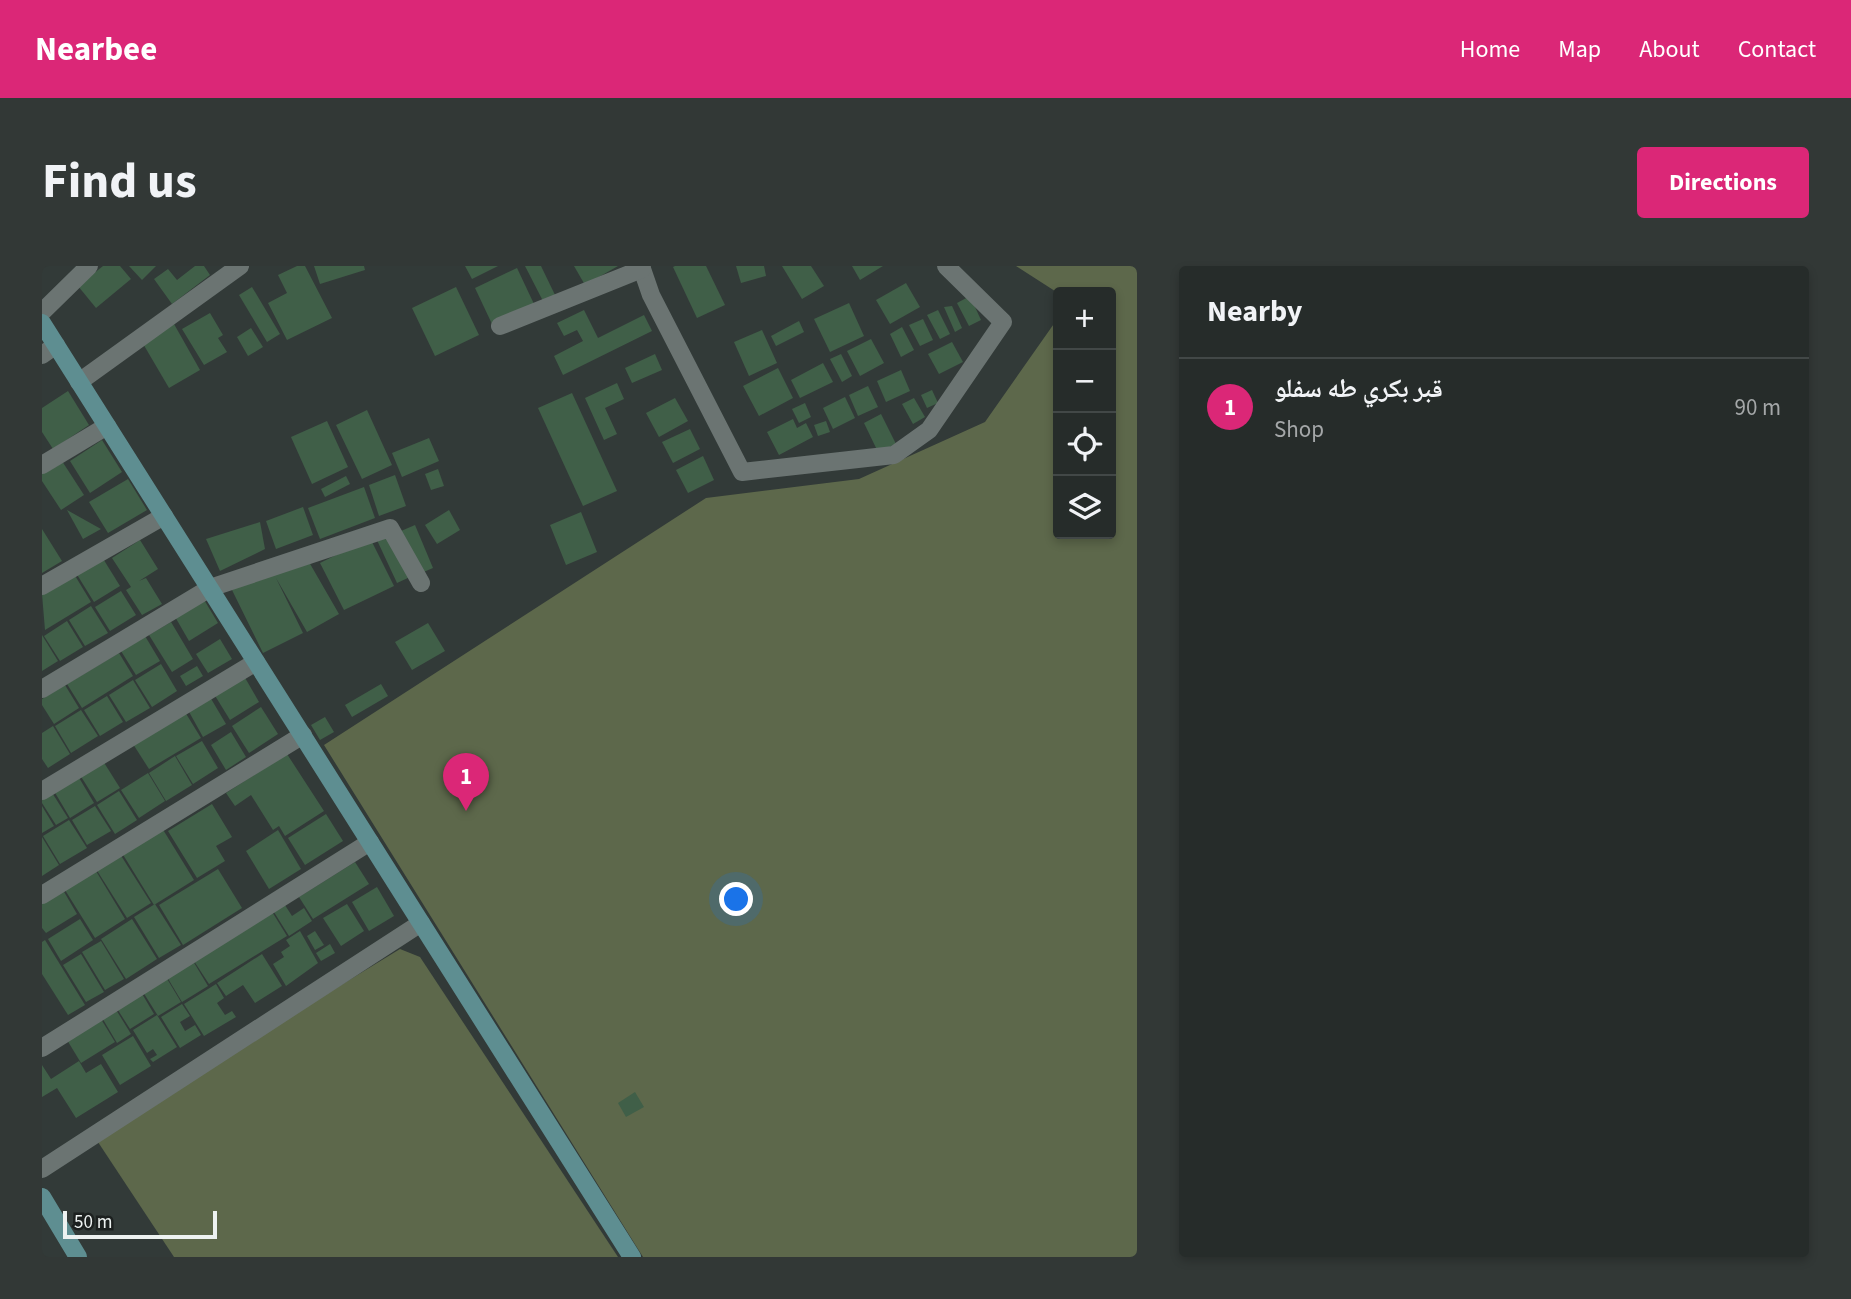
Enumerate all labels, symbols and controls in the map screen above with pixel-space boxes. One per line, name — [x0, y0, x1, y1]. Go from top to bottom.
text: Nearbee — [35, 26, 157, 73]
text: Home — [1460, 32, 1520, 67]
text: Map — [1558, 32, 1601, 67]
text: About — [1639, 32, 1700, 67]
text: Contact — [1738, 32, 1816, 67]
text: Find us — [42, 147, 197, 217]
button: Directions — [1637, 147, 1809, 218]
map controls — [1053, 287, 1116, 539]
button: + — [1053, 287, 1116, 350]
text: Nearby — [1207, 290, 1302, 333]
button: − — [1053, 350, 1116, 413]
text: قبر بكري طه سفلو — [1274, 370, 1443, 407]
text: 1 — [1224, 391, 1236, 424]
text: 90 m — [1734, 391, 1781, 424]
button: locate — [1053, 413, 1116, 476]
text: Shop — [1274, 413, 1324, 446]
button: layers — [1053, 476, 1116, 539]
pin: 1 — [443, 753, 489, 811]
your location — [719, 882, 753, 916]
scale bar — [63, 1208, 217, 1240]
text: 50 m — [74, 1209, 112, 1236]

